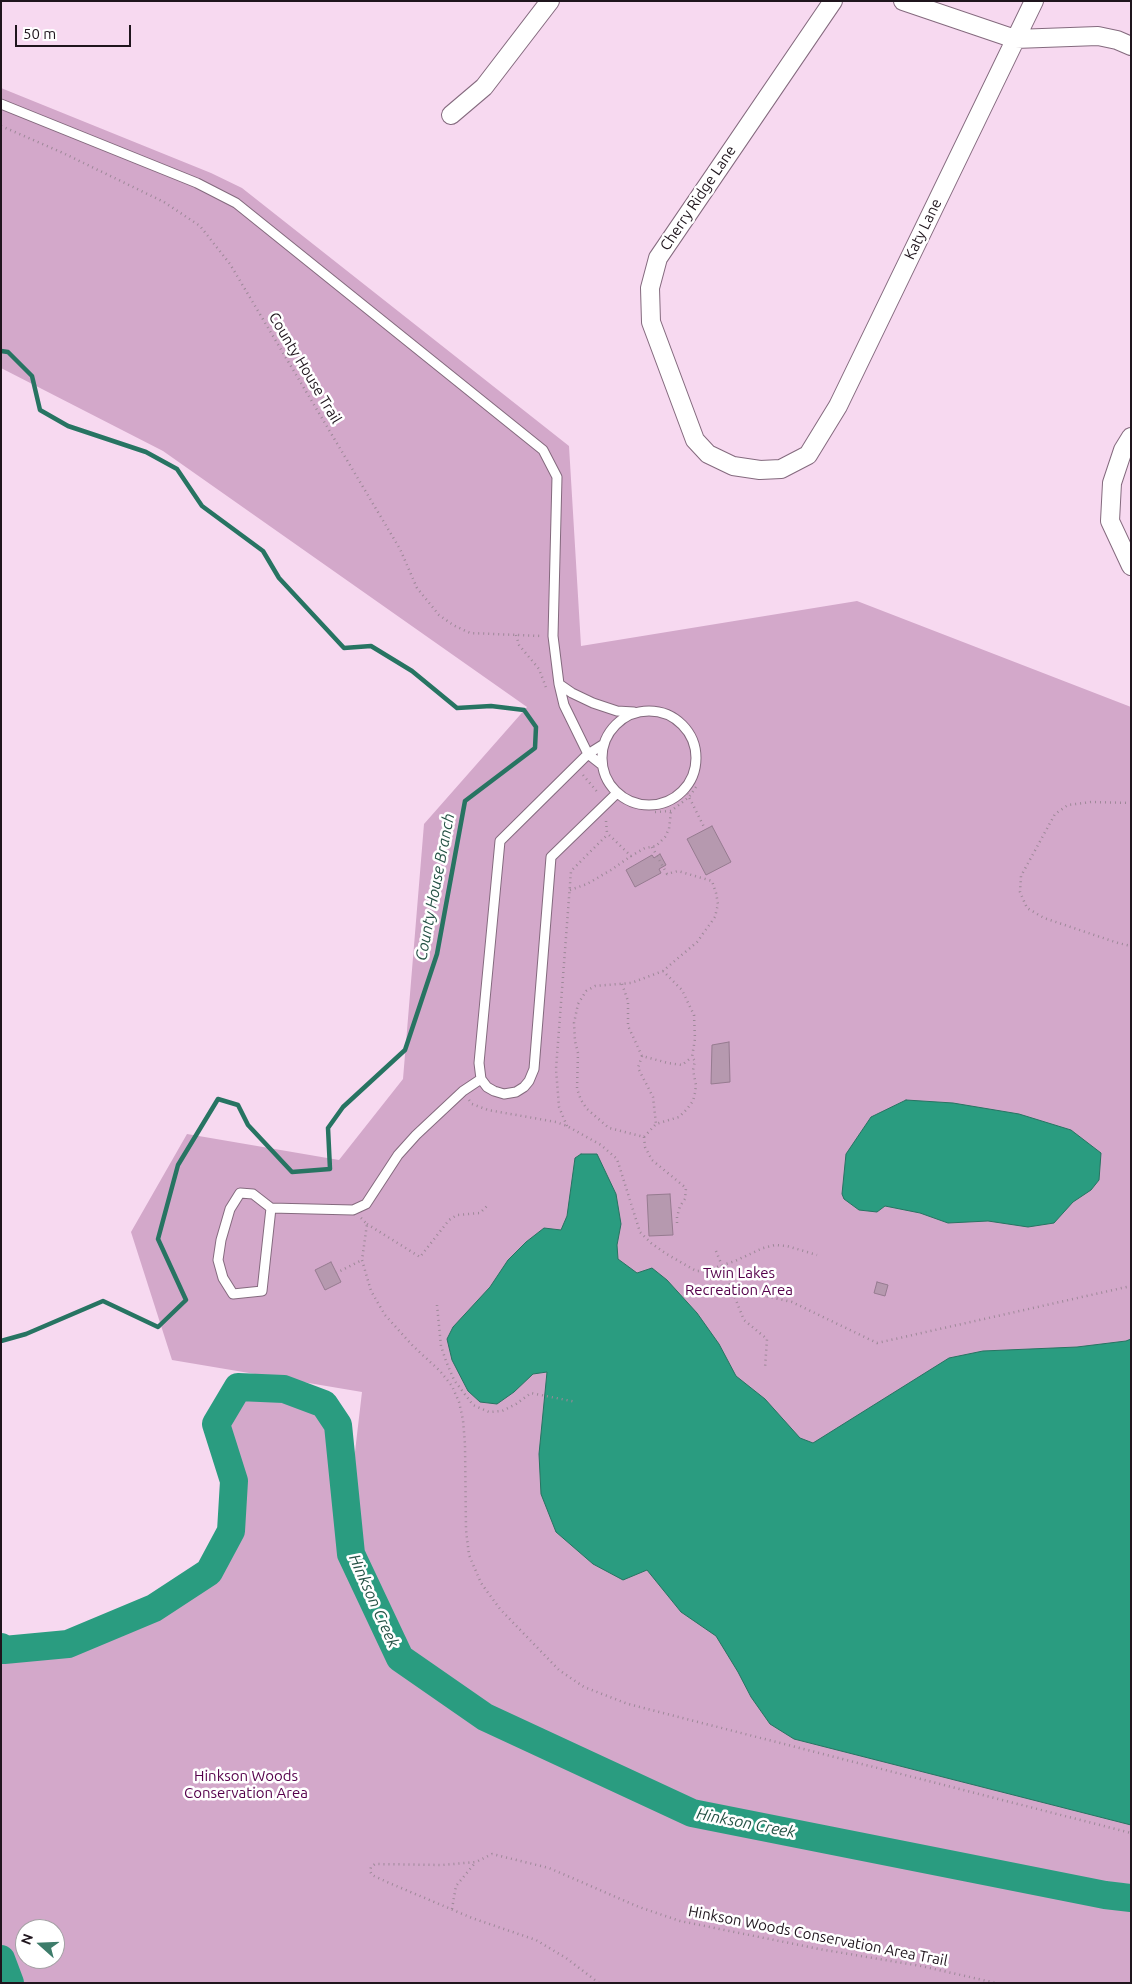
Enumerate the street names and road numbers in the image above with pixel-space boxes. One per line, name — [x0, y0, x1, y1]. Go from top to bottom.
street label: Cherry Ridge Lane — [656, 142, 740, 254]
street label: Katy Lane — [901, 196, 945, 262]
street label: County House Trail — [265, 309, 345, 427]
street label: Hinkson Woods Conservation Area Trail — [687, 1902, 949, 1970]

